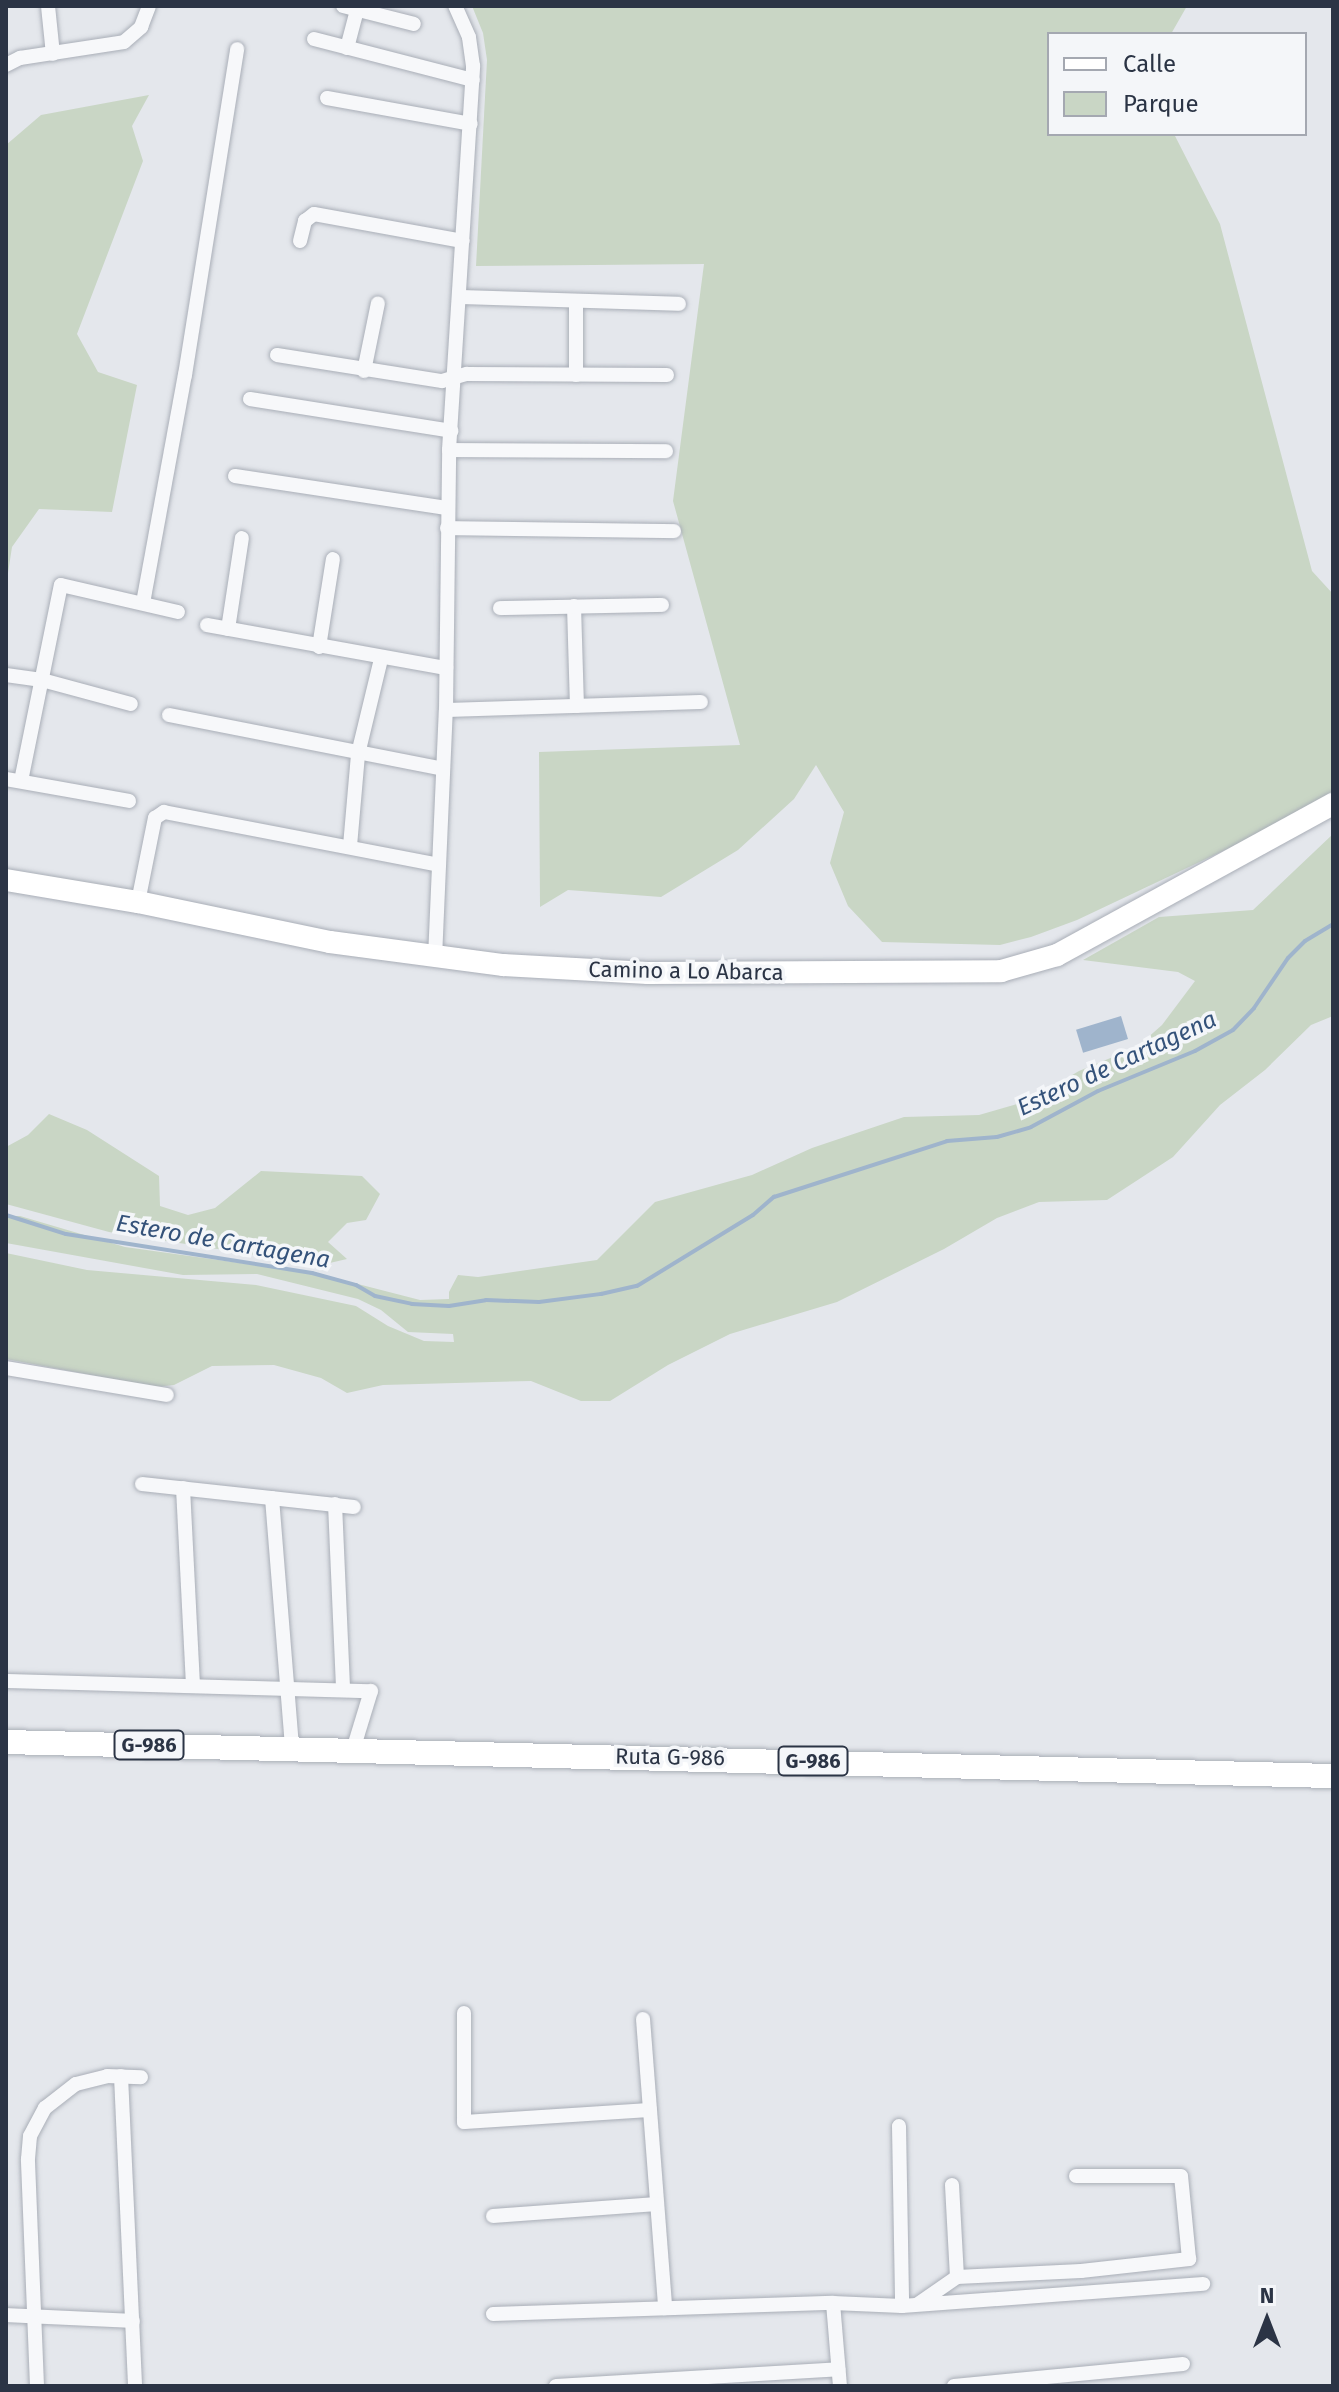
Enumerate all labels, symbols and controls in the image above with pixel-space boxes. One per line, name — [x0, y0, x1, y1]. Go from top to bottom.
legend — [1047, 32, 1307, 136]
text: Calle — [1123, 50, 1176, 78]
text: Parque — [1123, 90, 1199, 118]
street label: Camino a Lo Abarca — [588, 956, 784, 986]
water label: Estero de Cartagena — [1013, 1005, 1221, 1123]
water label: Estero de Cartagena — [114, 1209, 332, 1275]
road number: G-986 — [113, 1729, 185, 1761]
street label: Ruta G-986 — [615, 1743, 725, 1771]
road number: G-986 — [777, 1745, 849, 1777]
north arrow — [1227, 2280, 1307, 2360]
text: N — [1260, 2282, 1274, 2309]

